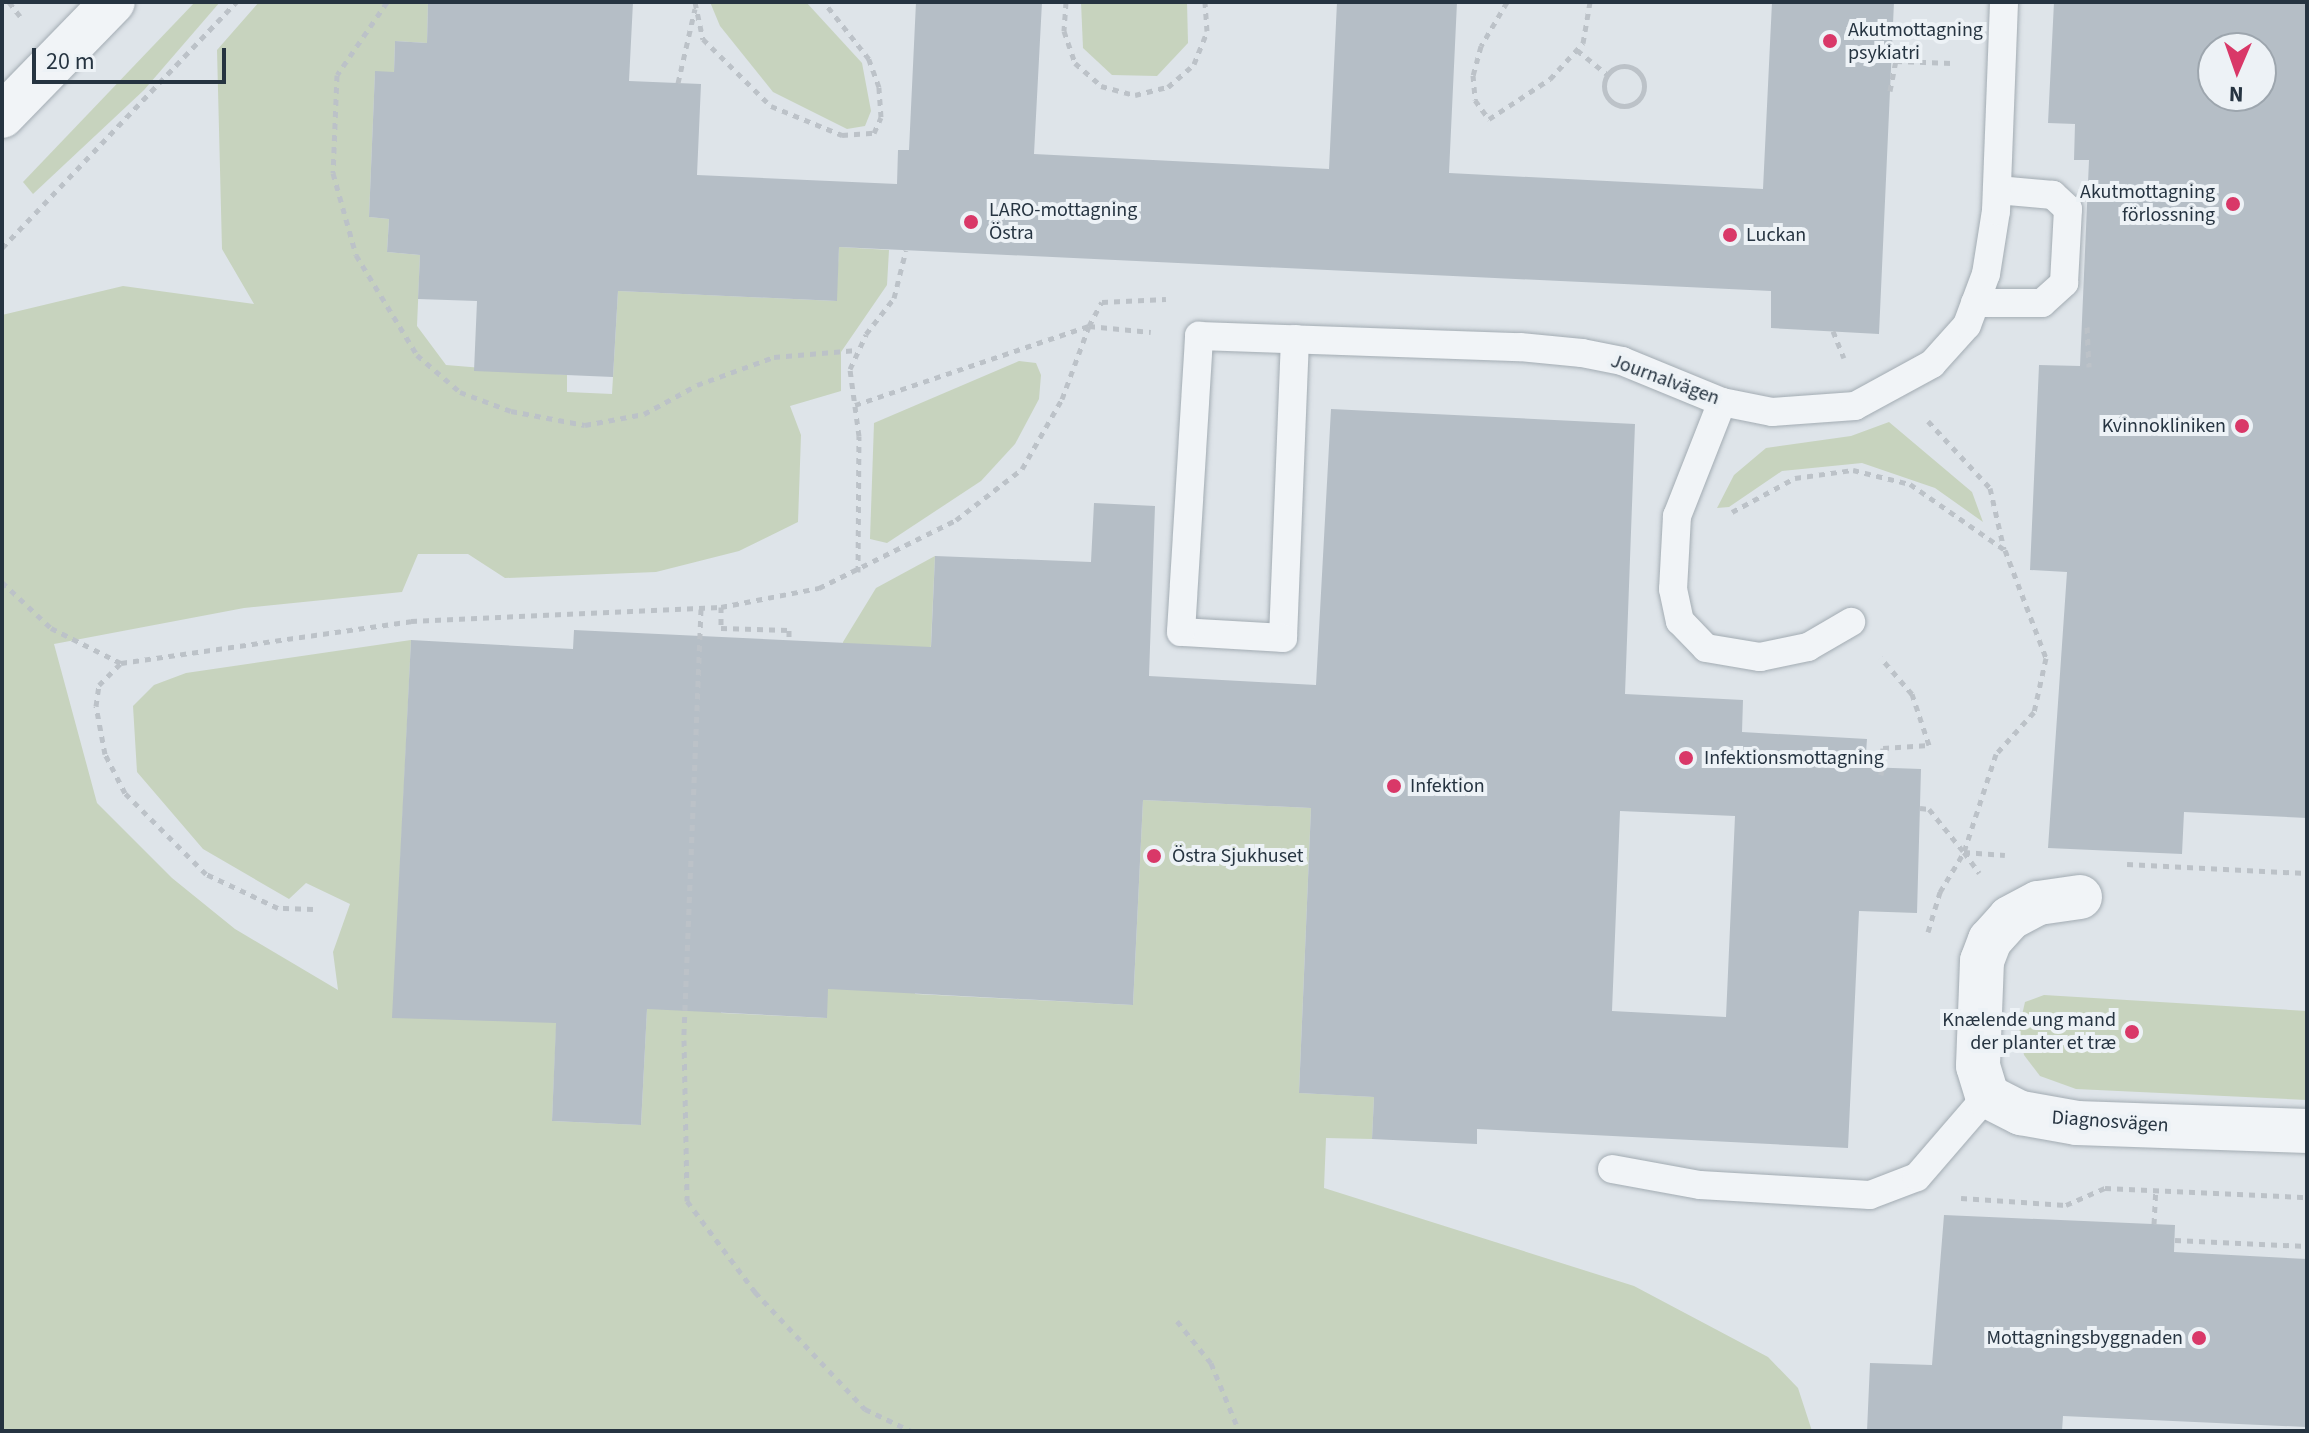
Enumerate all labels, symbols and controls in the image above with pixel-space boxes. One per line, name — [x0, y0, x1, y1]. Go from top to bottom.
place label: Akutmottagning psykiatri — [1848, 18, 1983, 65]
marker: Akutmottagning psykiatri — [1819, 30, 1841, 52]
scale bar — [36, 32, 230, 82]
north arrow — [2197, 32, 2277, 112]
text: 20 m — [46, 44, 95, 79]
text: N — [2228, 78, 2244, 110]
place label: Akutmottagning förlossning — [2080, 180, 2215, 227]
marker: Akutmottagning förlossning — [2222, 193, 2244, 215]
place label: LARO-mottagning Östra — [989, 198, 1137, 245]
marker: LARO-mottagning Östra — [960, 211, 982, 233]
place label: Luckan — [1746, 223, 1806, 247]
marker: Luckan — [1721, 226, 1739, 244]
street label: Journalvägen — [1607, 349, 1723, 411]
place label: Kvinnokliniken — [2102, 414, 2226, 438]
marker: Kvinnokliniken — [2233, 417, 2251, 435]
place label: Infektionsmottagning — [1704, 746, 1884, 770]
marker: Infektionsmottagning — [1675, 747, 1697, 769]
place label: Infektion — [1410, 774, 1485, 798]
marker: Infektion — [1385, 777, 1403, 795]
place label: Östra Sjukhuset — [1172, 844, 1304, 868]
marker: Östra Sjukhuset — [1143, 845, 1165, 867]
place label: Knælende ung mand der planter et træ — [1942, 1008, 2116, 1055]
marker: Knælende ung mand der planter et træ — [2123, 1023, 2141, 1041]
street label: Diagnosvägen — [2051, 1106, 2169, 1138]
place label: Mottagningsbyggnaden — [1986, 1326, 2183, 1350]
marker: Mottagningsbyggnaden — [2190, 1329, 2208, 1347]

